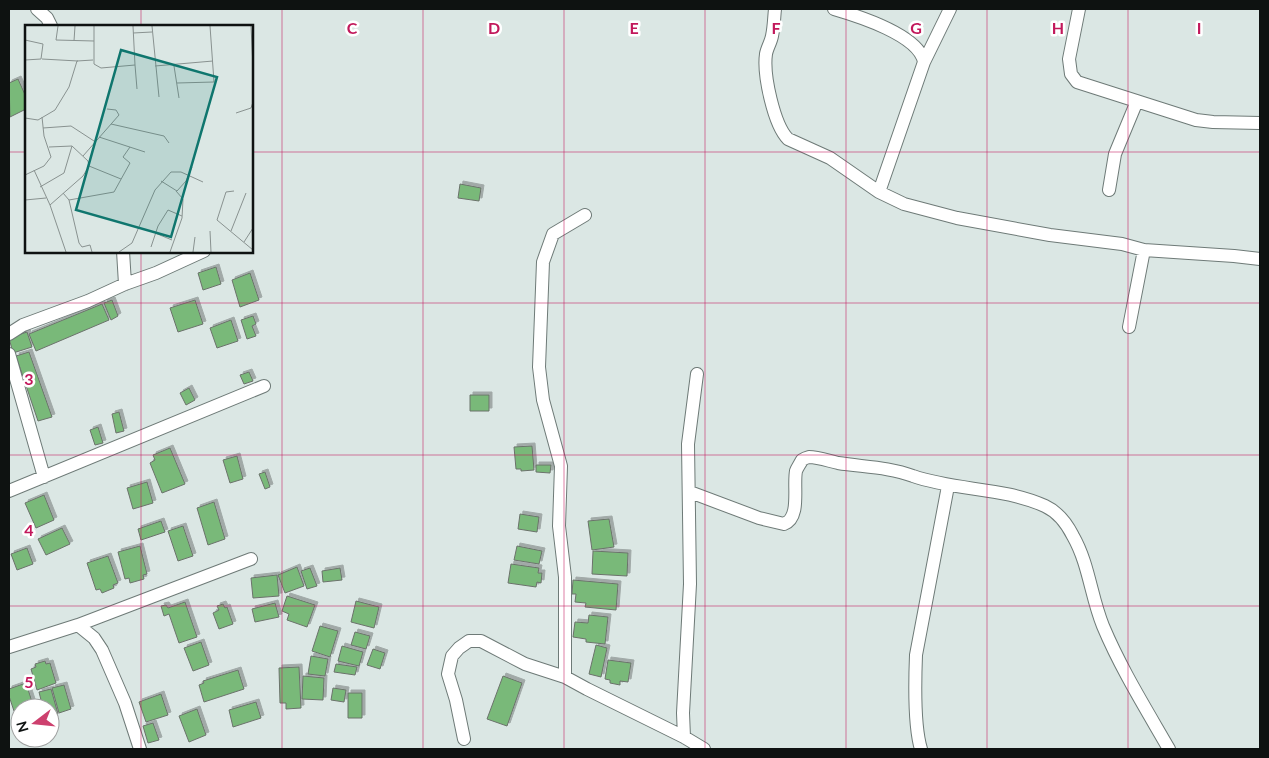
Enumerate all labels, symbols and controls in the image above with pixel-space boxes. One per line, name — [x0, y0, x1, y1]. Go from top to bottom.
text: C — [347, 18, 358, 37]
text: D — [488, 18, 500, 37]
text: E — [629, 18, 639, 37]
text: F — [771, 18, 781, 37]
text: G — [910, 18, 922, 37]
text: H — [1052, 18, 1064, 37]
text: I — [1197, 18, 1201, 37]
inset map — [25, 25, 252, 252]
text: 3 — [24, 369, 34, 388]
text: 4 — [24, 520, 34, 539]
text: 5 — [24, 672, 34, 691]
north arrow — [10, 698, 60, 748]
text: N — [12, 719, 32, 734]

